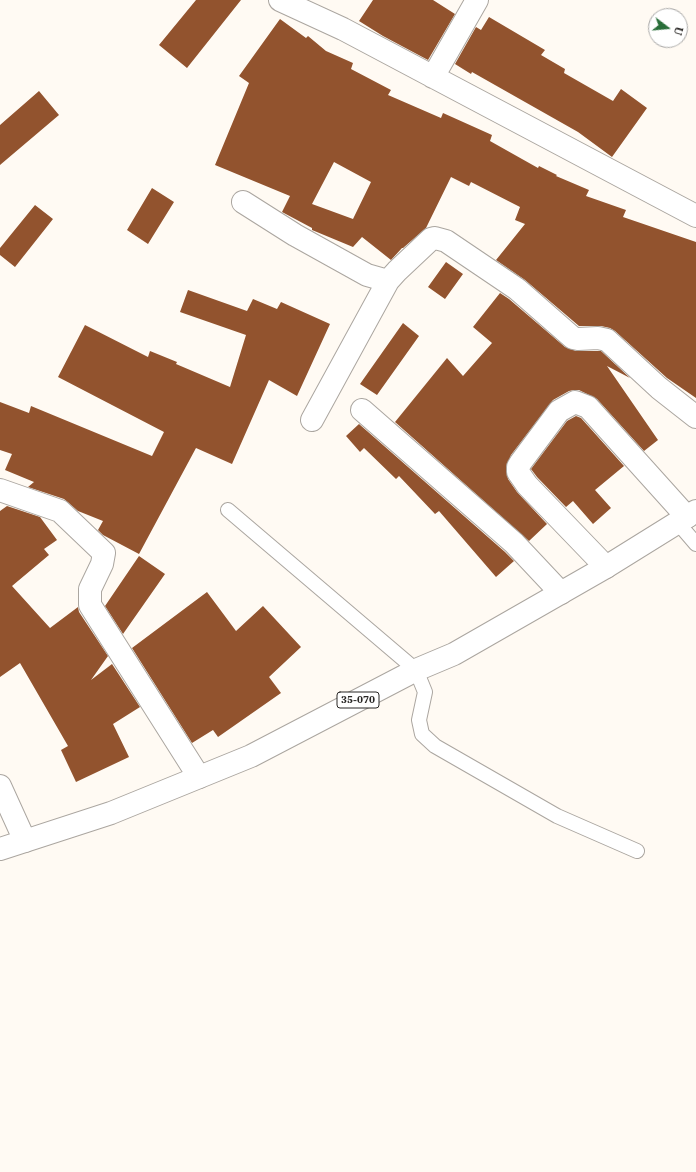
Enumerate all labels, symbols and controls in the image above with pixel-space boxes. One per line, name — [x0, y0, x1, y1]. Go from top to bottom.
north arrow — [648, 8, 688, 48]
text: U — [671, 25, 686, 37]
road number: 35-070 — [337, 692, 379, 708]

